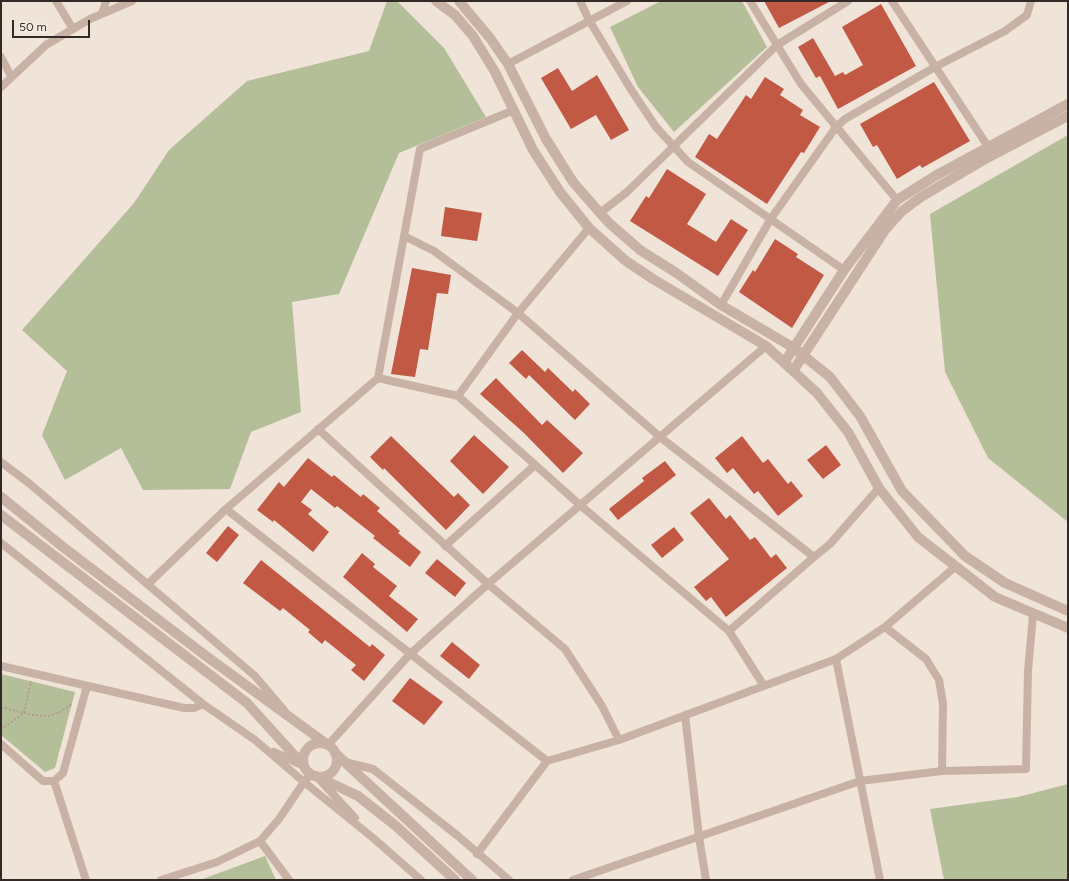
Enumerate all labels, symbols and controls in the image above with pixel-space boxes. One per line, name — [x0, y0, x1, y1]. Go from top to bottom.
scale bar — [14, 12, 92, 38]
text: 50 m — [19, 20, 47, 34]

